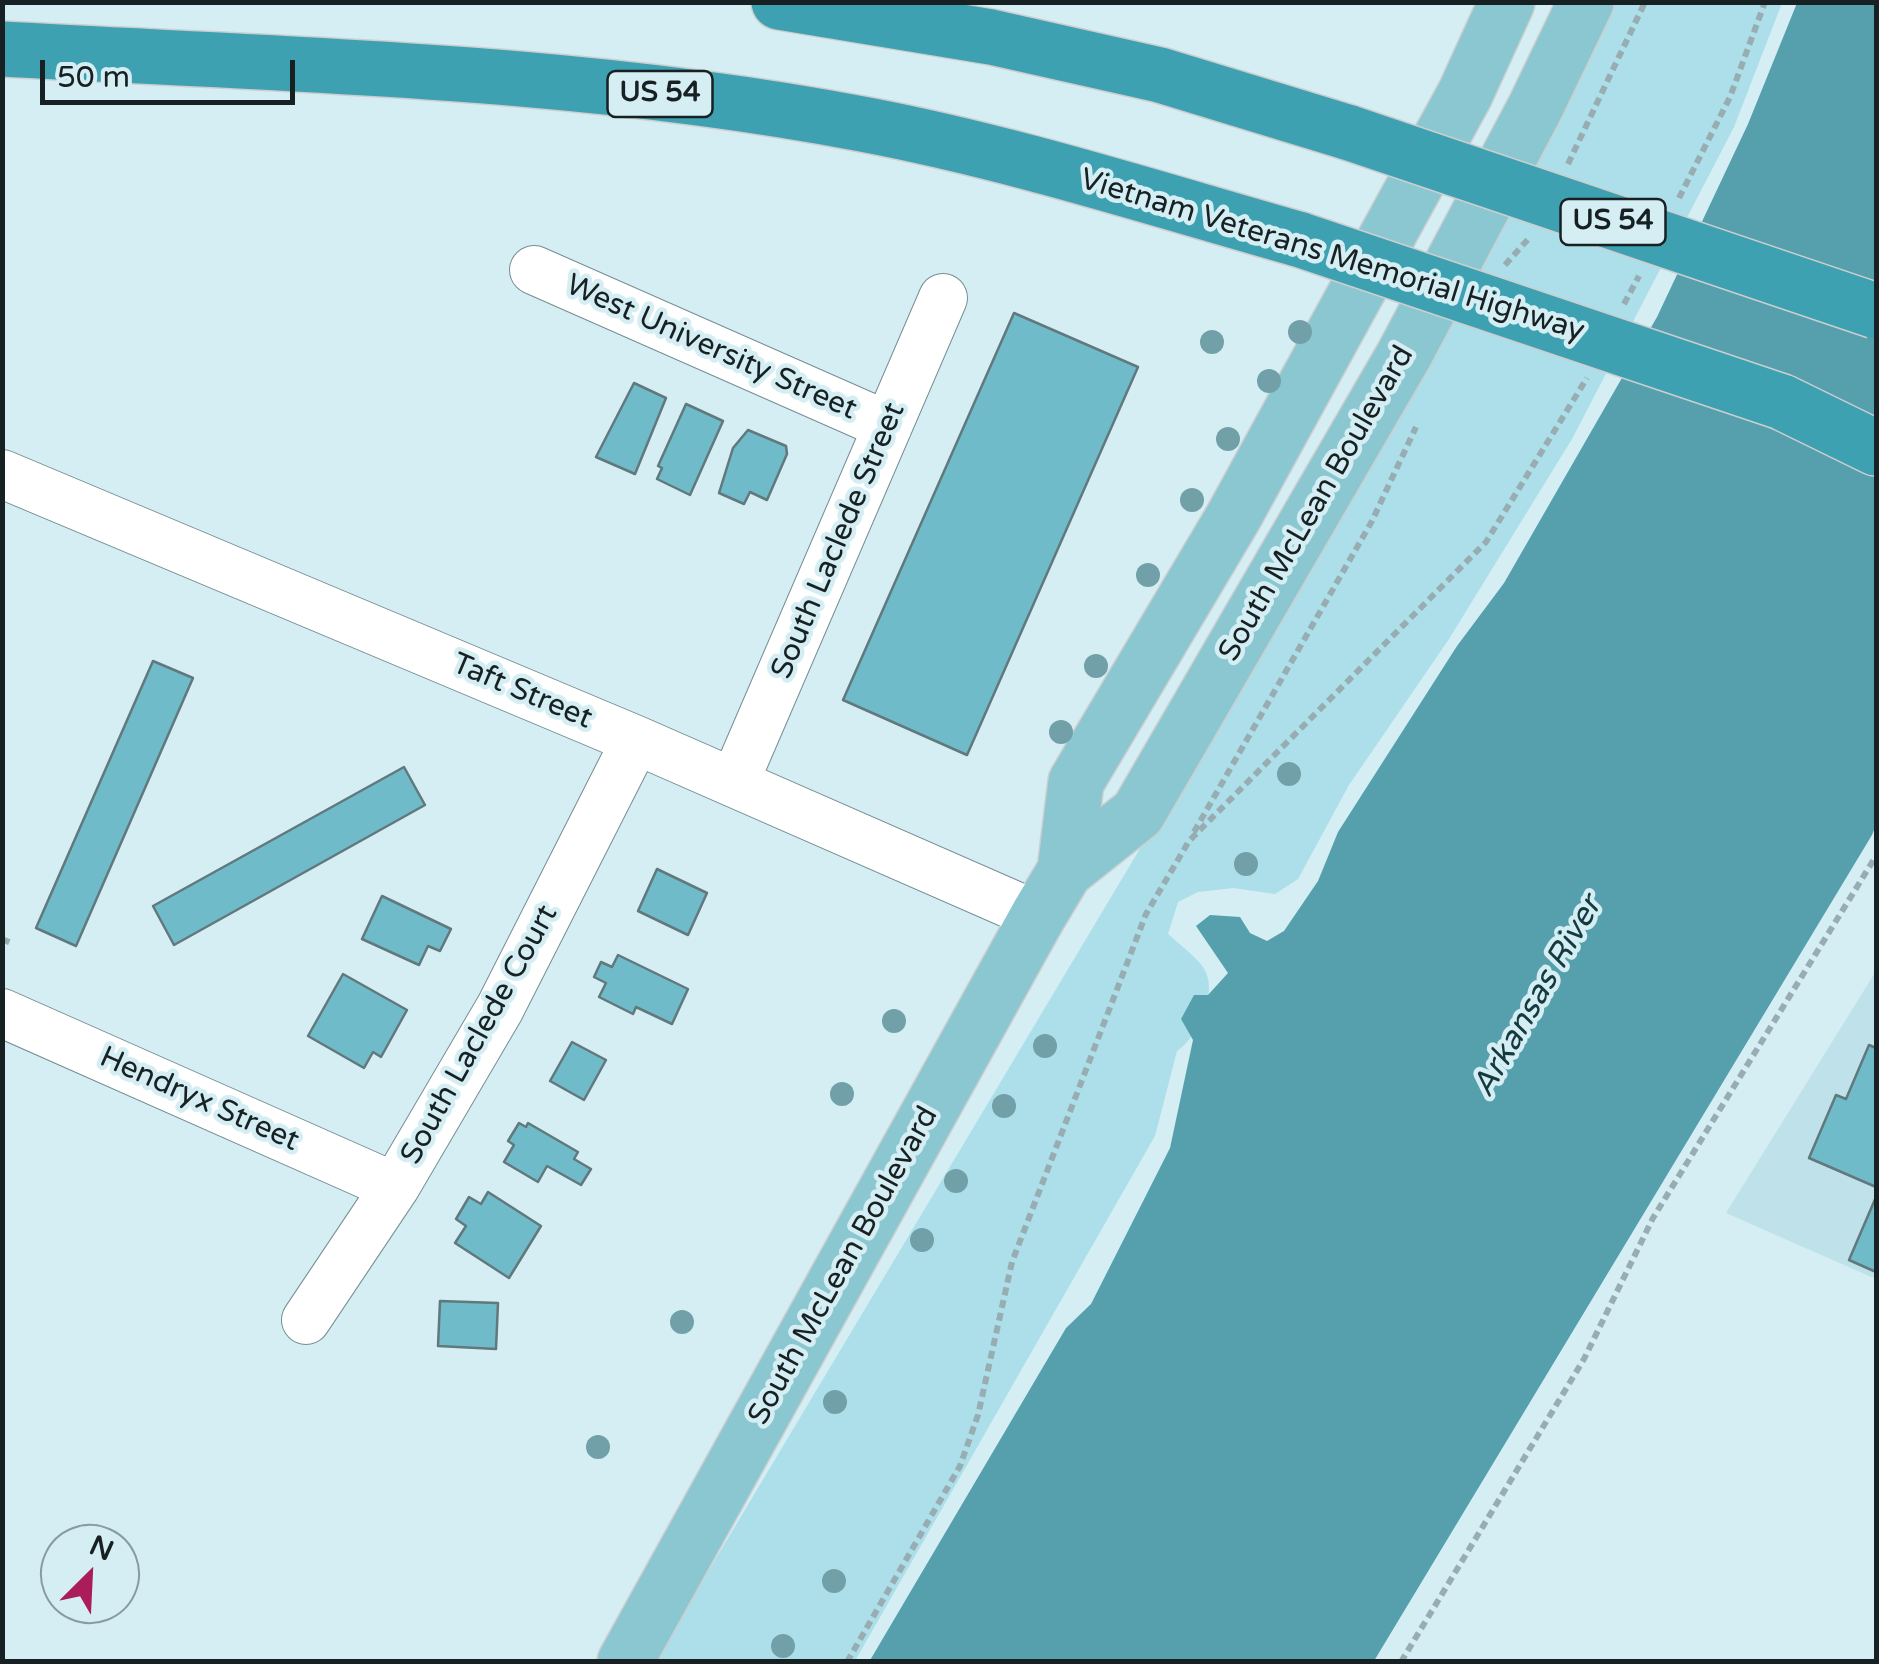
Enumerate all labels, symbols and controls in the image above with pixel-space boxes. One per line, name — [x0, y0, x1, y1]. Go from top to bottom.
scale bar — [45, 40, 300, 102]
text: 50 m — [57, 59, 130, 96]
road number: US 54 — [608, 71, 712, 117]
street label: Vietnam Veterans Memorial Highway — [1075, 162, 1589, 350]
road number: US 54 — [1560, 199, 1666, 245]
street label: West University Street — [560, 268, 862, 428]
street label: South McLean Boulevard — [1212, 340, 1422, 668]
street label: South Laclede Street — [764, 397, 914, 685]
street label: Taft Street — [447, 646, 597, 738]
water label: Arkansas River — [1465, 890, 1611, 1104]
street label: South Laclede Court — [394, 899, 566, 1171]
street label: Hendryx Street — [94, 1040, 304, 1160]
street label: South McLean Boulevard — [741, 1101, 947, 1431]
north arrow — [40, 1524, 140, 1624]
text: N — [84, 1528, 119, 1569]

